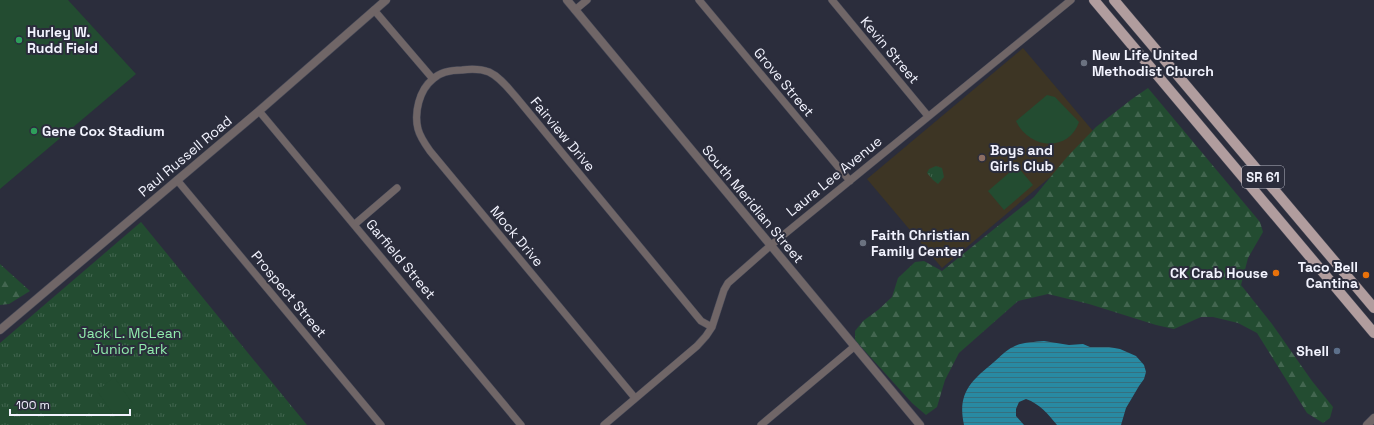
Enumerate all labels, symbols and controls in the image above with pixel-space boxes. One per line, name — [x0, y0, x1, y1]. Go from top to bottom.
street label: Kevin Street — [857, 13, 923, 87]
place label: Hurley W. Rudd Field — [27, 23, 98, 57]
marker: Hurley W. Rudd Field — [14, 35, 24, 45]
street label: Grove Street — [750, 44, 818, 120]
place label: New Life United Methodist Church — [1092, 46, 1214, 80]
marker: New Life United Methodist Church — [1079, 58, 1089, 68]
street label: Fairview Drive — [527, 93, 599, 175]
street label: Paul Russell Road — [134, 112, 236, 200]
place label: Gene Cox Stadium — [42, 122, 165, 140]
marker: Gene Cox Stadium — [29, 126, 39, 136]
street label: Laura Lee Avenue — [783, 132, 885, 220]
street label: South Meridian Street — [698, 141, 808, 267]
place label: Boys and Girls Club — [990, 141, 1054, 175]
marker: Boys and Girls Club — [977, 153, 987, 163]
road number: SR 61 — [1242, 166, 1284, 188]
street label: Mock Drive — [486, 202, 548, 270]
street label: Garfield Street — [362, 215, 440, 303]
place label: Faith Christian Family Center — [871, 226, 970, 260]
marker: Faith Christian Family Center — [858, 238, 868, 248]
street label: Prospect Street — [247, 247, 331, 341]
place label: Taco Bell Cantina — [1298, 258, 1358, 292]
place label: CK Crab House — [1170, 264, 1268, 282]
marker: CK Crab House — [1271, 268, 1281, 278]
marker: Taco Bell Cantina — [1361, 270, 1371, 280]
park label: Jack L. McLean Junior Park — [79, 324, 181, 358]
place label: Shell — [1296, 342, 1329, 360]
marker: Shell — [1332, 346, 1342, 356]
scale bar — [10, 391, 130, 417]
text: 100 m — [16, 397, 50, 413]

